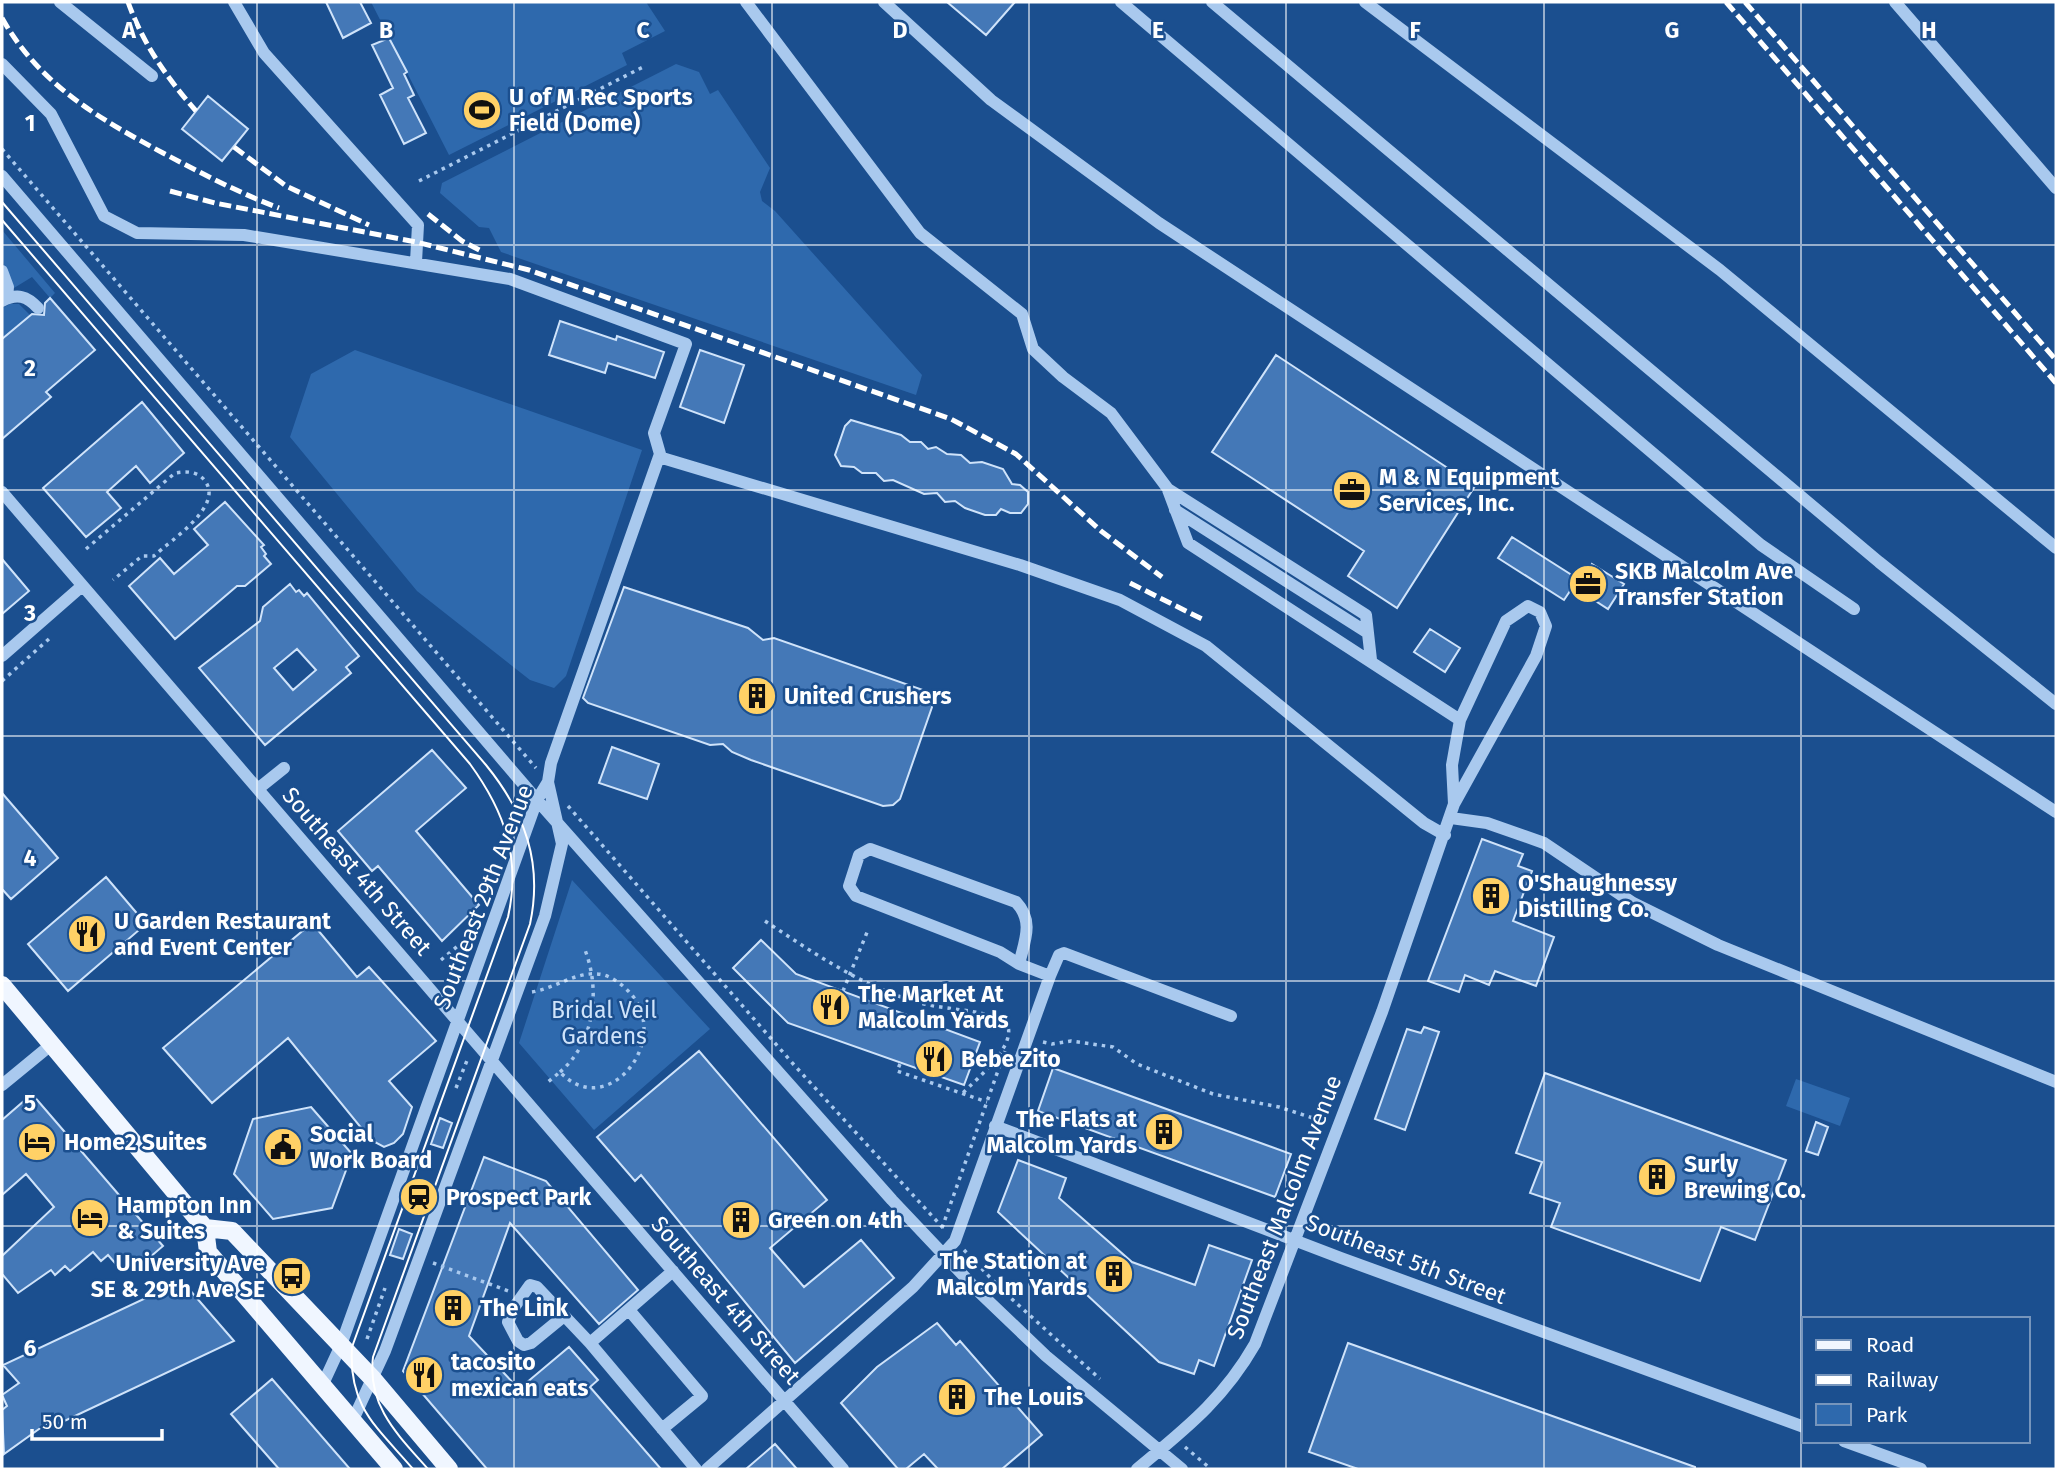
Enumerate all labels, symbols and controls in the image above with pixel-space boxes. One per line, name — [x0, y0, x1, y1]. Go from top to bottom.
text: A — [121, 16, 136, 44]
text: B — [379, 16, 393, 44]
text: C — [636, 16, 650, 44]
text: D — [893, 16, 908, 44]
text: E — [1152, 16, 1164, 44]
text: F — [1409, 16, 1421, 44]
text: G — [1665, 16, 1679, 44]
text: H — [1921, 16, 1937, 44]
place label: U of M Rec Sports Field (Dome) — [509, 83, 693, 137]
sports icon: U of M Rec Sports Field (Dome) — [461, 89, 503, 131]
text: 1 — [25, 109, 35, 137]
text: 2 — [24, 354, 36, 382]
place label: M & N Equipment Services, Inc. — [1379, 463, 1560, 517]
office icon: M & N Equipment Services, Inc. — [1331, 469, 1373, 511]
place label: SKB Malcolm Ave Transfer Station — [1615, 557, 1793, 611]
office icon: SKB Malcolm Ave Transfer Station — [1567, 563, 1609, 605]
text: 3 — [23, 599, 36, 627]
building icon: United Crushers — [736, 675, 778, 717]
place label: United Crushers — [784, 682, 952, 710]
street label: Southeast 4th Street — [276, 781, 438, 961]
street label: Southeast 29th Avenue — [427, 781, 539, 1013]
text: 4 — [24, 844, 37, 872]
place label: O'Shaughnessy Distilling Co. — [1518, 869, 1678, 923]
building icon: O'Shaughnessy Distilling Co. — [1470, 875, 1512, 917]
place label: U Garden Restaurant and Event Center — [114, 907, 332, 961]
restaurant icon: U Garden Restaurant and Event Center — [66, 913, 108, 955]
place label: The Market At Malcolm Yards — [858, 980, 1009, 1034]
restaurant icon: The Market At Malcolm Yards — [810, 986, 852, 1028]
park label: Bridal Veil Gardens — [551, 996, 657, 1050]
restaurant icon: Bebe Zito — [913, 1038, 955, 1080]
place label: Bebe Zito — [961, 1045, 1061, 1073]
street label: Southeast Malcolm Avenue — [1221, 1071, 1347, 1343]
text: 5 — [24, 1089, 36, 1117]
place label: The Flats at Malcolm Yards — [986, 1105, 1138, 1159]
building icon: The Flats at Malcolm Yards — [1143, 1111, 1185, 1153]
place label: Social Work Board — [310, 1120, 432, 1174]
hotel icon: Home2 Suites — [16, 1121, 58, 1163]
public building icon: Social Work Board — [262, 1126, 304, 1168]
place label: Home2 Suites — [64, 1128, 207, 1156]
place label: Surly Brewing Co. — [1684, 1150, 1806, 1204]
building icon: Surly Brewing Co. — [1636, 1156, 1678, 1198]
station icon: Prospect Park — [398, 1176, 440, 1218]
place label: Prospect Park — [446, 1183, 592, 1211]
place label: Hampton Inn & Suites — [117, 1191, 252, 1245]
hotel icon: Hampton Inn & Suites — [69, 1197, 111, 1239]
building icon: Green on 4th — [720, 1199, 762, 1241]
place label: Green on 4th — [768, 1206, 903, 1234]
street label: Southeast 5th Street — [1302, 1208, 1511, 1310]
street label: Southeast 4th Street — [645, 1210, 807, 1390]
place label: The Station at Malcolm Yards — [936, 1247, 1088, 1301]
place label: University Ave SE & 29th Ave SE — [91, 1249, 265, 1303]
building icon: The Station at Malcolm Yards — [1093, 1253, 1135, 1295]
bus stop icon: University Ave SE & 29th Ave SE — [271, 1255, 313, 1297]
building icon: The Link — [432, 1287, 474, 1329]
place label: The Link — [480, 1294, 568, 1322]
legend — [1802, 1317, 2030, 1443]
text: Road — [1866, 1332, 1914, 1358]
text: 6 — [24, 1334, 37, 1362]
place label: tacosito mexican eats — [451, 1348, 588, 1402]
restaurant icon: tacosito mexican eats — [403, 1354, 445, 1396]
text: Railway — [1866, 1367, 1939, 1393]
building icon: The Louis — [936, 1376, 978, 1418]
place label: The Louis — [984, 1383, 1083, 1411]
scale bar — [32, 1398, 161, 1442]
text: Park — [1866, 1402, 1908, 1428]
text: 50 m — [42, 1409, 88, 1435]

